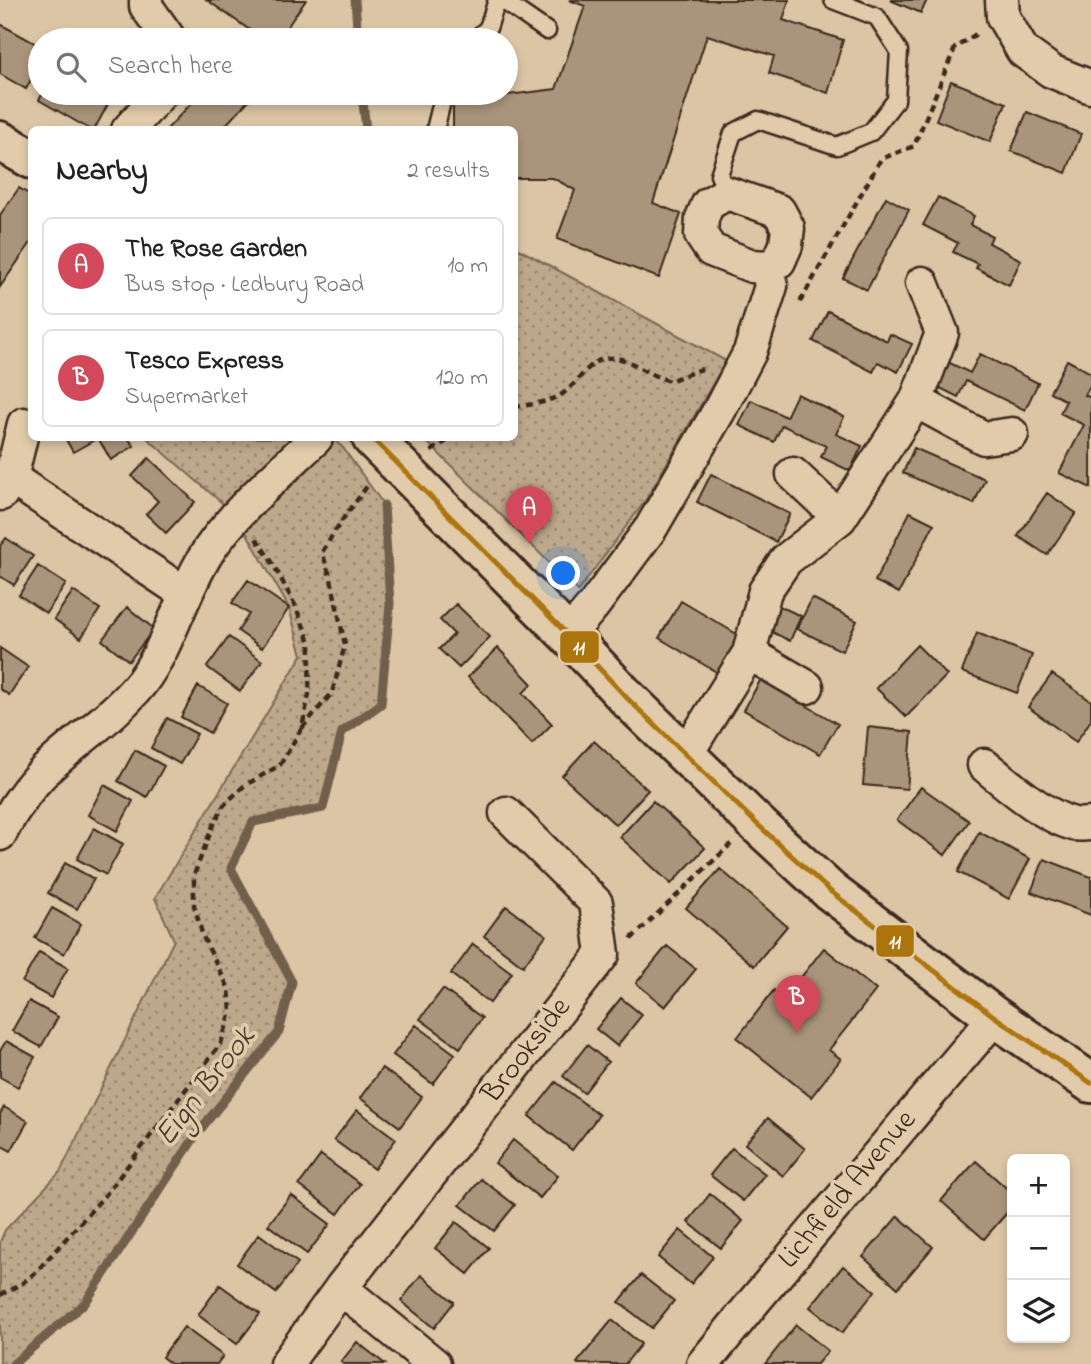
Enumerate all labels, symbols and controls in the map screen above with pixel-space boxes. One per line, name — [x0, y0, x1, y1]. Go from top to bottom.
search box — [28, 28, 518, 105]
icon: search — [52, 48, 90, 86]
text: Search here — [108, 48, 233, 86]
text: Nearby — [56, 150, 148, 194]
text: 2 results — [407, 155, 490, 188]
text: The Rose Garden — [125, 231, 307, 269]
text: A — [74, 250, 88, 283]
text: 10 m — [447, 250, 488, 283]
text: Bus stop · Ledbury Road — [125, 269, 364, 302]
text: Tesco Express — [125, 343, 284, 381]
text: B — [73, 362, 89, 395]
text: 120 m — [436, 362, 488, 395]
text: Supermarket — [125, 381, 248, 414]
pin: A — [506, 486, 552, 544]
your location — [546, 556, 580, 590]
line badge: 11 — [559, 630, 600, 664]
text: 11 — [573, 636, 585, 663]
line badge: 11 — [875, 924, 915, 958]
text: 11 — [889, 930, 901, 957]
pin: B — [774, 975, 820, 1033]
street label: Brookside — [471, 988, 583, 1114]
water label: Eign Brook — [144, 1015, 269, 1157]
street label: Lichfield Avenue — [768, 1100, 928, 1279]
map controls — [1007, 1154, 1070, 1343]
button: + — [1007, 1154, 1070, 1217]
button: − — [1007, 1217, 1070, 1280]
button: layers — [1007, 1280, 1070, 1343]

